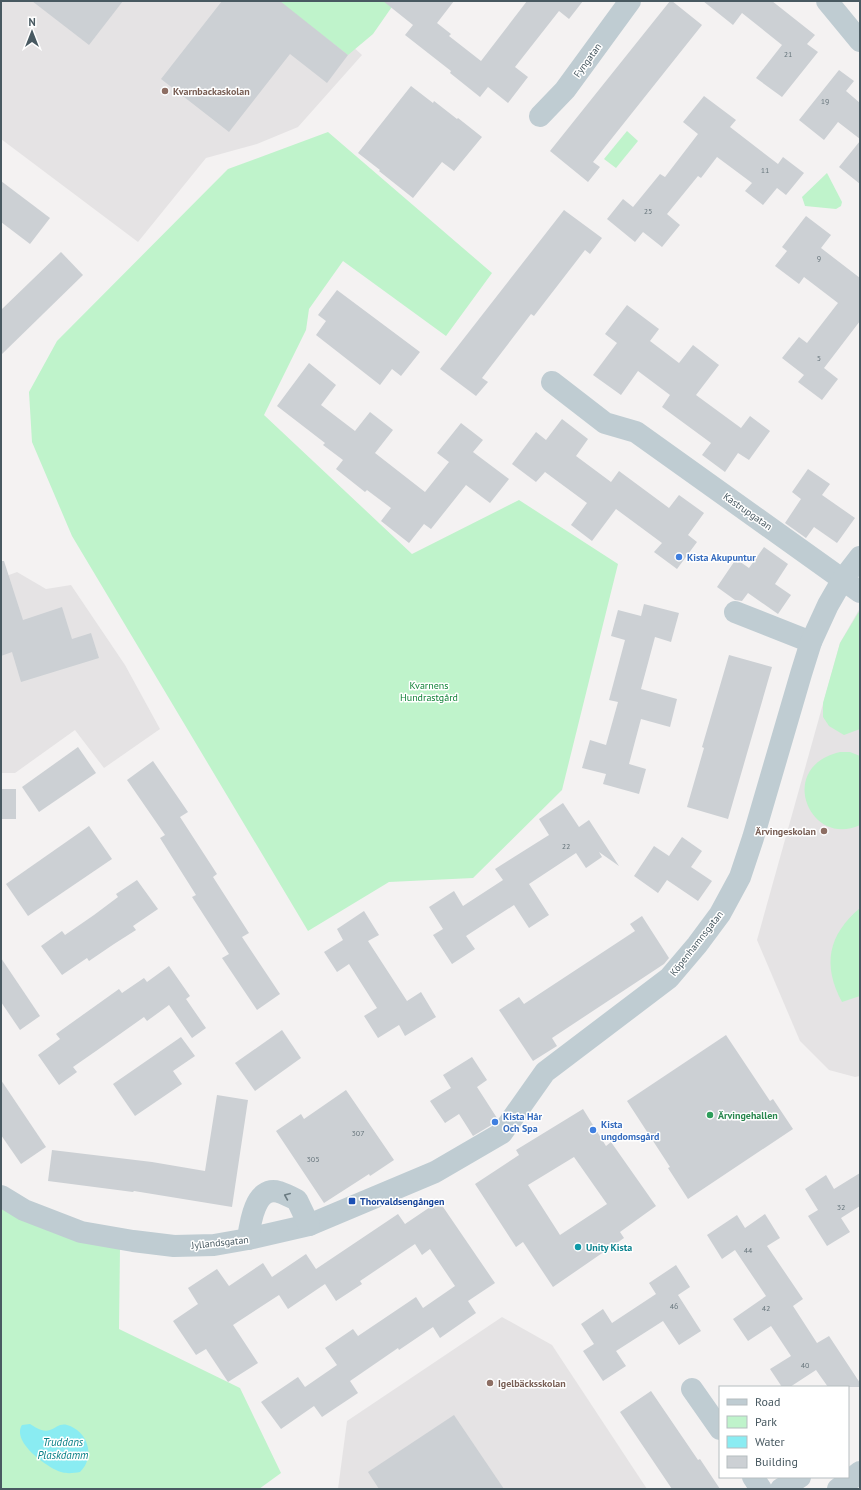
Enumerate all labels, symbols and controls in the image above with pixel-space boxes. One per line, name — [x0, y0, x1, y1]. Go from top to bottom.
north arrow — [12, 12, 52, 52]
text: N — [28, 15, 36, 29]
street label: Fyngatan — [571, 41, 604, 80]
house number: 21 — [784, 49, 792, 59]
place label: Kvarnbackaskolan — [173, 85, 250, 98]
marker: Kvarnbackaskolan — [160, 86, 170, 96]
house number: 19 — [821, 96, 829, 106]
house number: 11 — [761, 165, 769, 175]
house number: 25 — [644, 206, 652, 216]
house number: 9 — [817, 253, 821, 263]
house number: 5 — [817, 353, 821, 363]
street label: Kastrupgatan — [721, 490, 775, 533]
place label: Kista Akupuntur — [687, 551, 756, 564]
marker: Kista Akupuntur — [674, 552, 684, 562]
park label: Kvarnens Hundrastgård — [400, 679, 458, 704]
place label: Ärvingeskolan — [755, 825, 816, 838]
marker: Ärvingeskolan — [819, 826, 829, 836]
house number: 22 — [562, 841, 570, 851]
street label: Köpenhamnsgatan — [667, 908, 726, 979]
place label: Ärvingehallen — [718, 1109, 778, 1122]
place label: Kista Hår Och Spa — [503, 1110, 543, 1135]
marker: Ärvingehallen — [705, 1110, 715, 1120]
marker: Kista Hår Och Spa — [490, 1117, 500, 1127]
place label: Kista ungdomsgård — [601, 1118, 659, 1143]
marker: Kista ungdomsgård — [588, 1125, 598, 1135]
house number: 307 — [351, 1128, 365, 1138]
house number: 305 — [306, 1154, 320, 1164]
one-way arrow — [284, 1192, 291, 1200]
place label: Thorvaldsengången — [360, 1195, 444, 1208]
marker: Thorvaldsengången — [347, 1196, 357, 1206]
house number: 32 — [837, 1202, 845, 1212]
street label: Jyllandsgatan — [190, 1233, 249, 1252]
place label: Unity Kista — [586, 1241, 632, 1254]
marker: Unity Kista — [573, 1242, 583, 1252]
house number: 44 — [744, 1245, 753, 1255]
house number: 46 — [670, 1301, 678, 1311]
house number: 42 — [762, 1303, 770, 1313]
house number: 40 — [801, 1360, 810, 1370]
place label: Igelbäcksskolan — [498, 1377, 566, 1390]
marker: Igelbäcksskolan — [485, 1378, 495, 1388]
legend — [719, 1386, 849, 1478]
text: Road — [755, 1394, 780, 1409]
text: Park — [755, 1414, 777, 1429]
text: Water — [755, 1434, 785, 1449]
water label: Truddans Plaskdamm — [38, 1435, 88, 1462]
text: Building — [755, 1454, 798, 1469]

